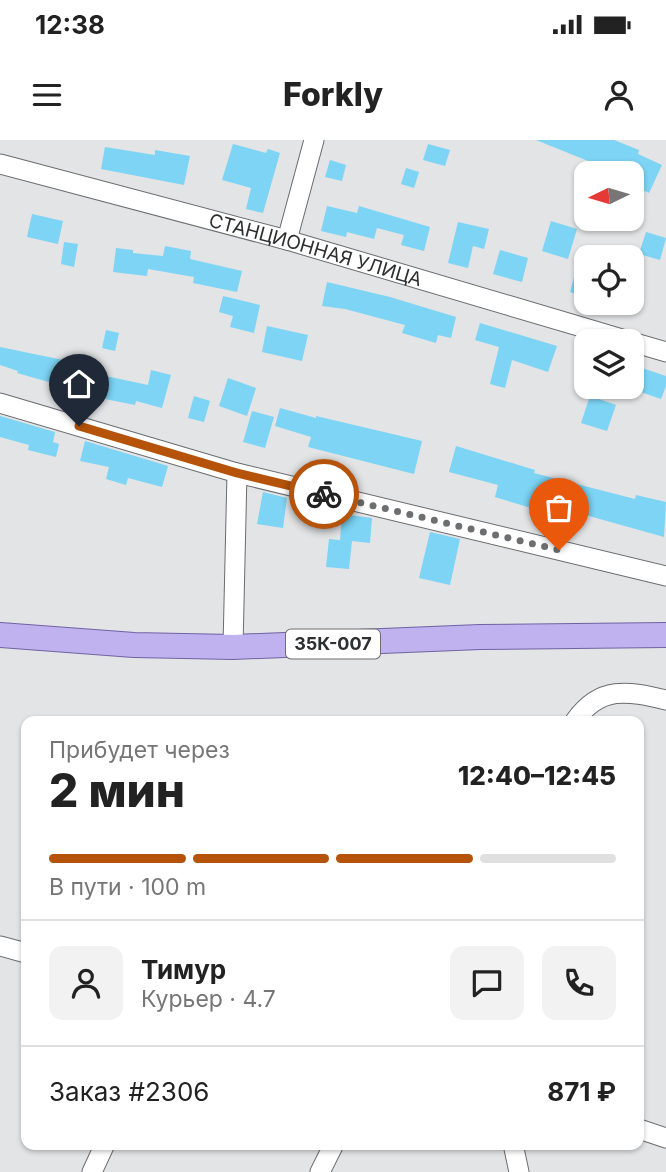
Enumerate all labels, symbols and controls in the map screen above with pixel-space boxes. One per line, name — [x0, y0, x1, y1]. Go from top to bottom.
text: 12:38 — [35, 9, 105, 40]
text: Forkly — [283, 75, 383, 114]
icon: menu — [28, 76, 66, 114]
icon: person — [600, 76, 638, 114]
north arrow — [574, 161, 644, 231]
map controls — [574, 161, 644, 399]
street label: СТАНЦИОННАЯ УЛИЦА — [206, 209, 425, 291]
button: locate — [574, 245, 644, 315]
button: layers — [574, 329, 644, 399]
pin — [49, 354, 109, 426]
icon: home — [60, 365, 98, 403]
courier — [289, 459, 359, 529]
icon: bike — [305, 475, 343, 513]
pin — [529, 478, 589, 550]
icon: bag — [540, 489, 578, 527]
road number: 35К-007 — [286, 630, 380, 658]
text: Прибудет через — [49, 736, 230, 764]
text: 12:40–12:45 — [458, 760, 616, 791]
text: 2 мин — [49, 762, 185, 818]
text: В пути · 100 m — [49, 873, 206, 901]
button: person — [49, 946, 123, 1020]
button: chat — [450, 946, 524, 1020]
button: phone — [542, 946, 616, 1020]
text: Тимур — [141, 954, 226, 985]
text: Курьер · 4.7 — [141, 985, 276, 1013]
text: Заказ #2306 — [49, 1076, 209, 1107]
text: 871 ₽ — [547, 1076, 616, 1107]

